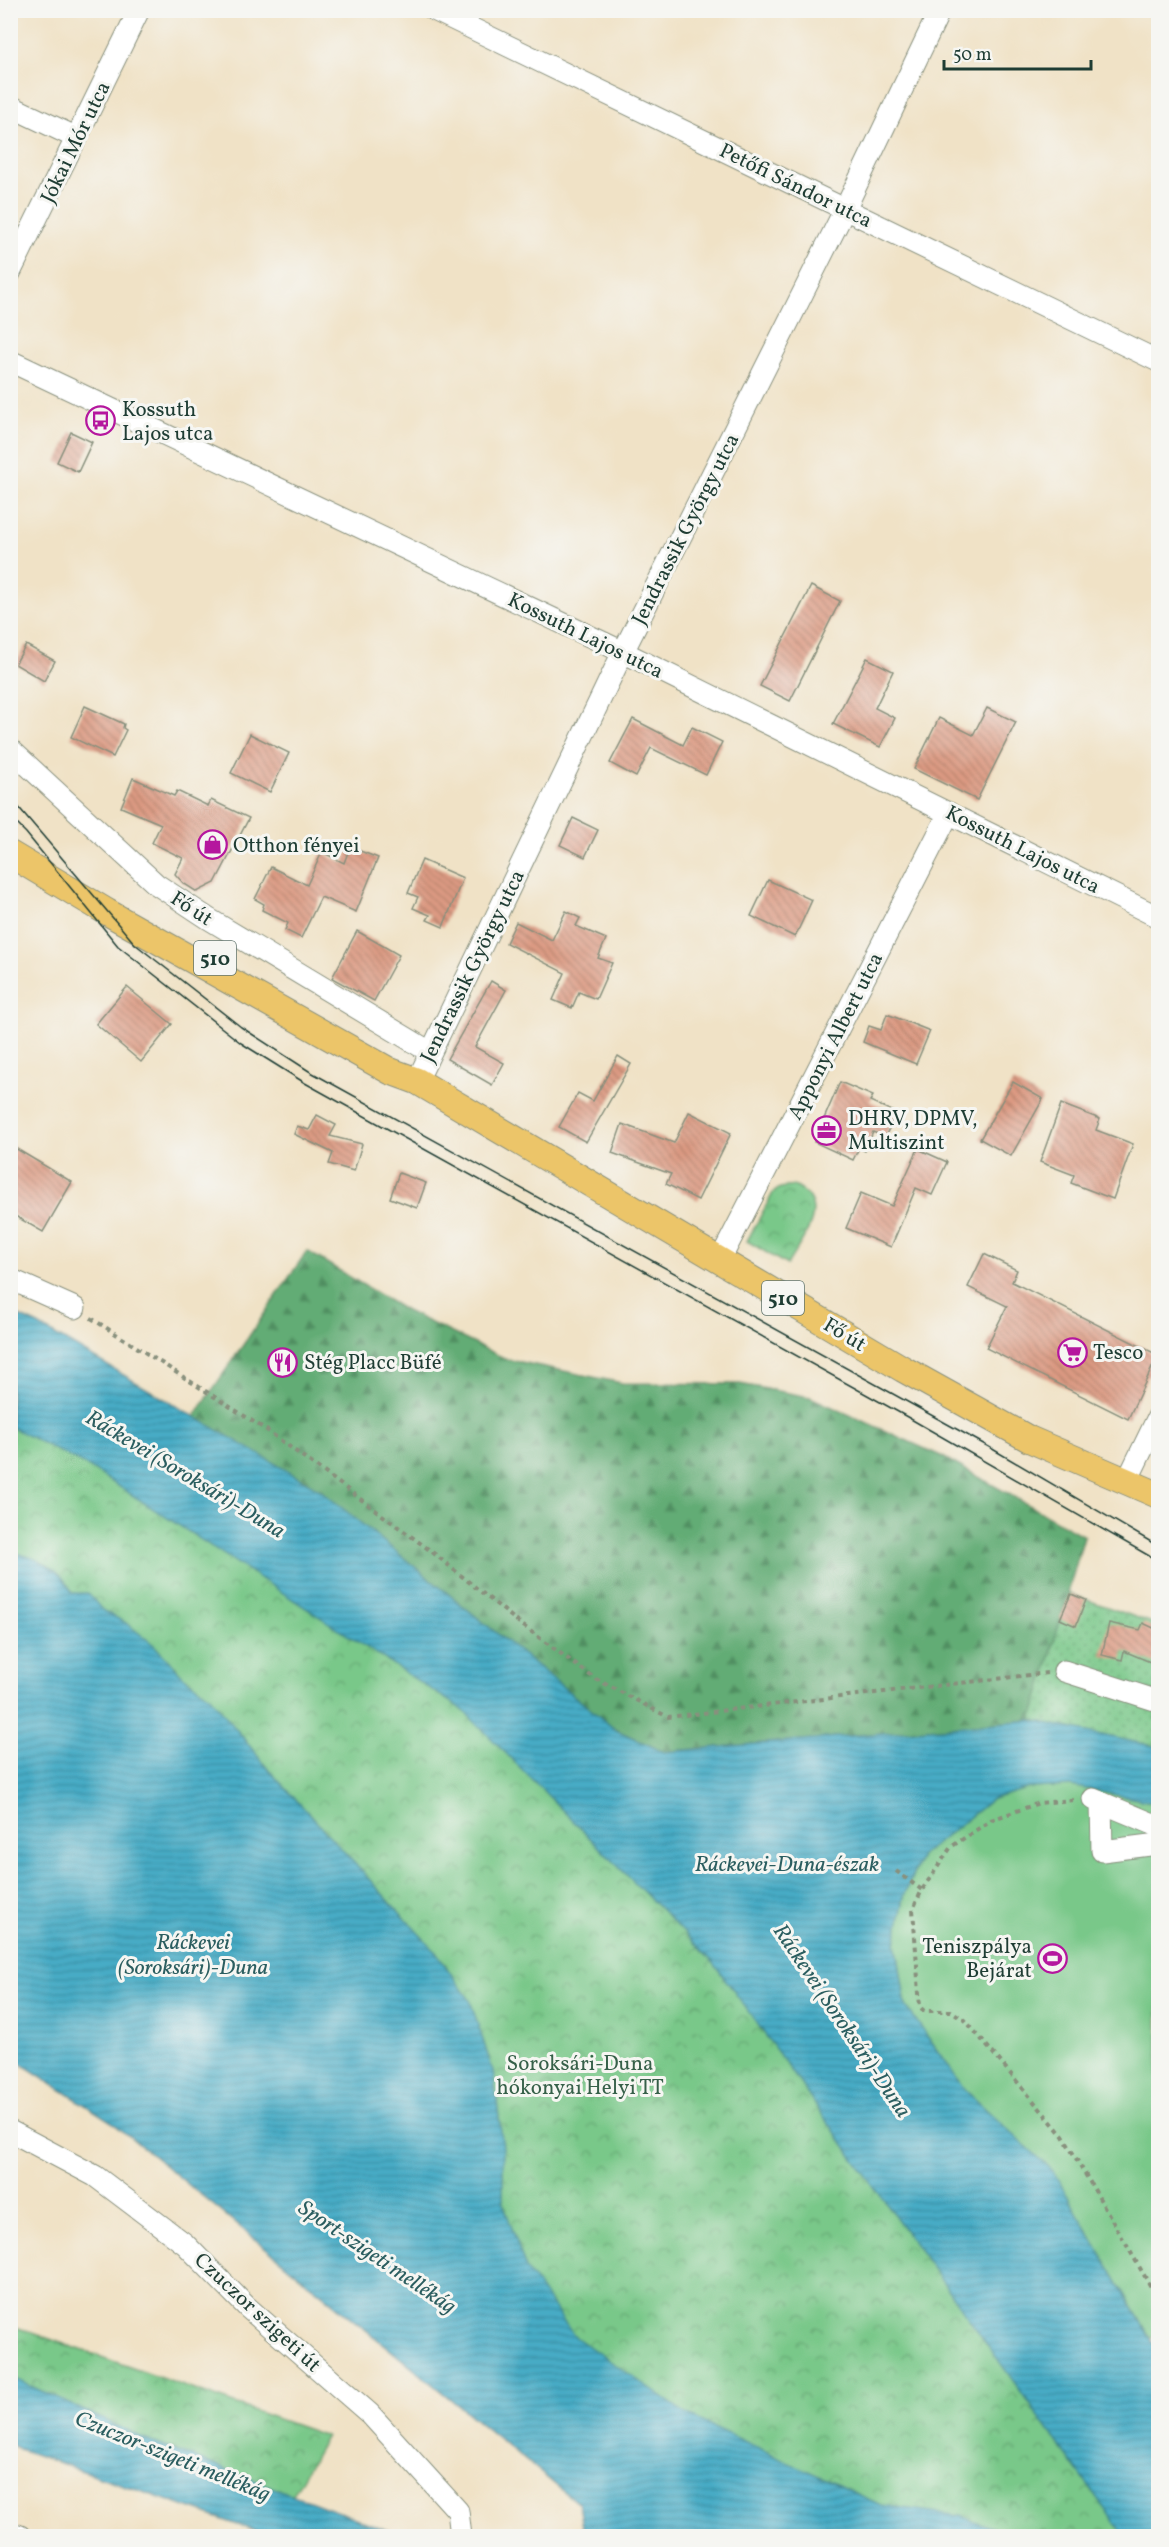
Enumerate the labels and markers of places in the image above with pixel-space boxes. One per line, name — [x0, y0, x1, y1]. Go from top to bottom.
place label: Kossuth Lajos utca — [122, 396, 213, 449]
bus stop icon: Kossuth Lajos utca — [85, 405, 117, 437]
shop icon: Otthon fényei — [196, 829, 228, 861]
place label: Otthon fényei — [233, 832, 360, 861]
place label: DHRV, DPMV, Multiszint — [848, 1105, 978, 1158]
office icon: DHRV, DPMV, Multiszint — [811, 1114, 843, 1146]
supermarket icon: Tesco — [1056, 1336, 1088, 1368]
place label: Tesco — [1093, 1339, 1143, 1368]
restaurant icon: Stég Placc Büfé — [267, 1346, 299, 1378]
place label: Stég Placc Büfé — [304, 1349, 442, 1378]
place label: Teniszpálya Bejárat — [922, 1933, 1032, 1986]
sports icon: Teniszpálya Bejárat — [1037, 1942, 1069, 1974]

